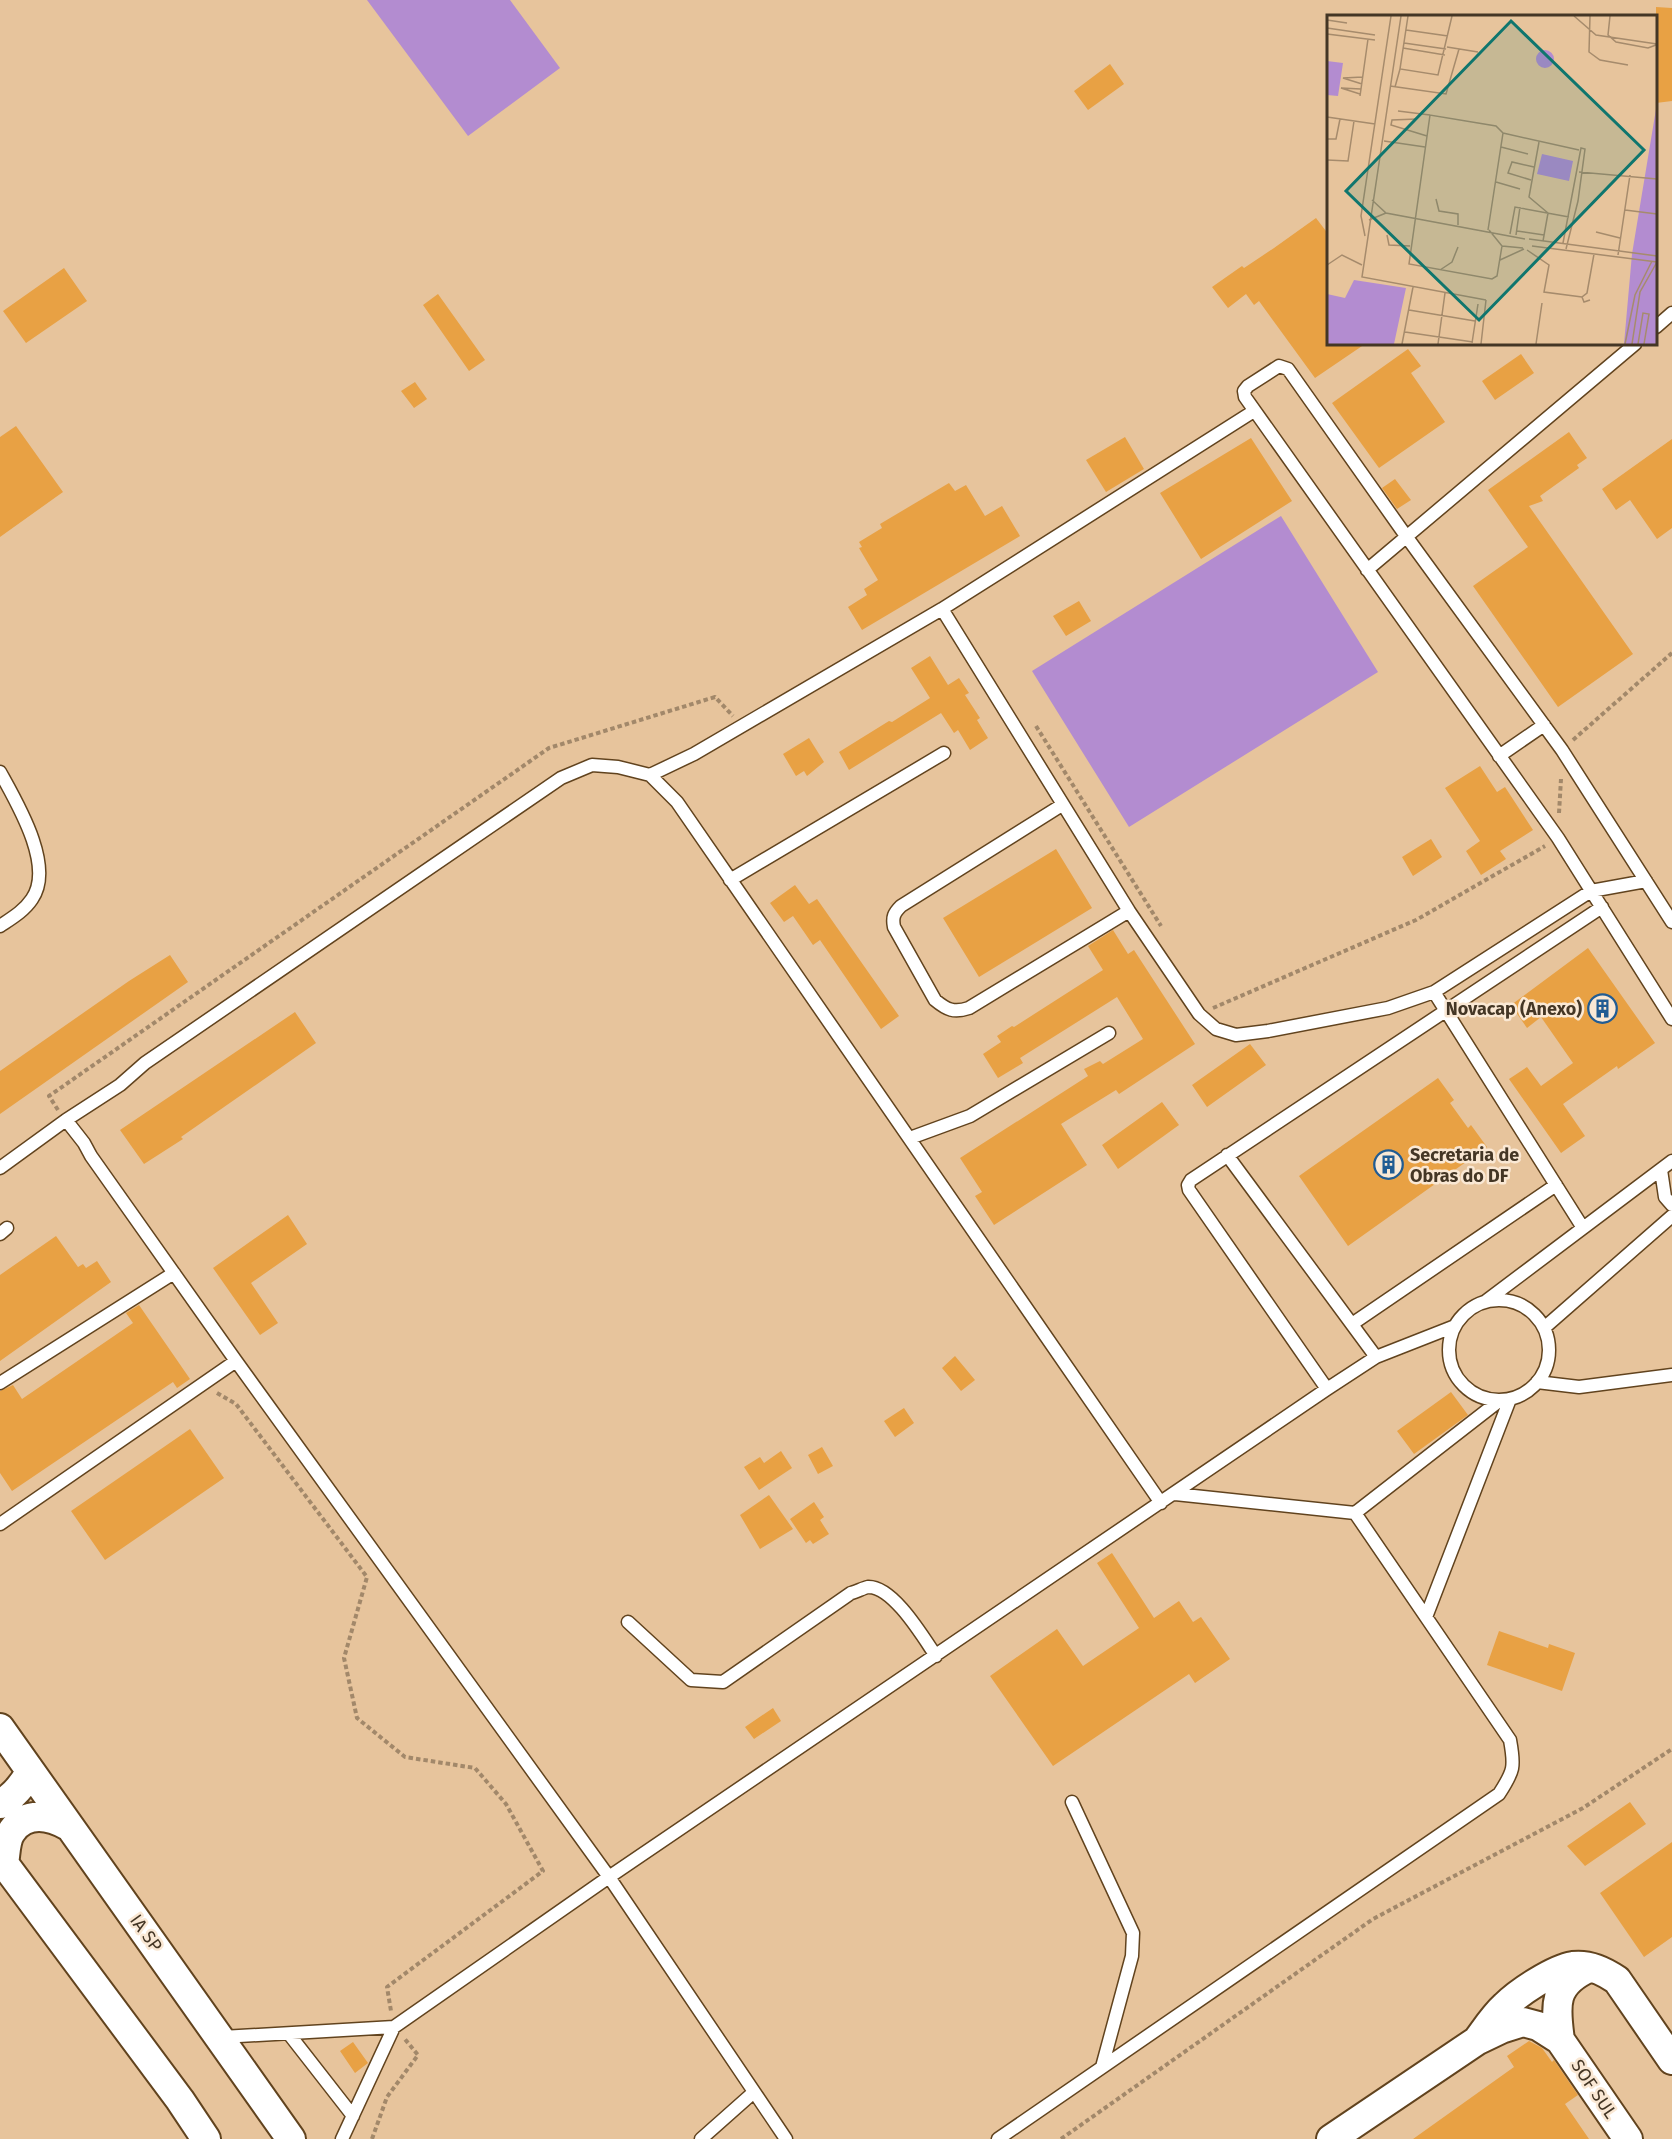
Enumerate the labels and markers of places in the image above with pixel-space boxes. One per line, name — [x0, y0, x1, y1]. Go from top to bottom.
building icon: Novacap (Anexo) — [1587, 993, 1619, 1025]
place label: Novacap (Anexo) — [1446, 998, 1582, 1020]
place label: Secretaria de Obras do DF — [1410, 1144, 1519, 1187]
building icon: Secretaria de Obras do DF — [1373, 1149, 1405, 1181]

